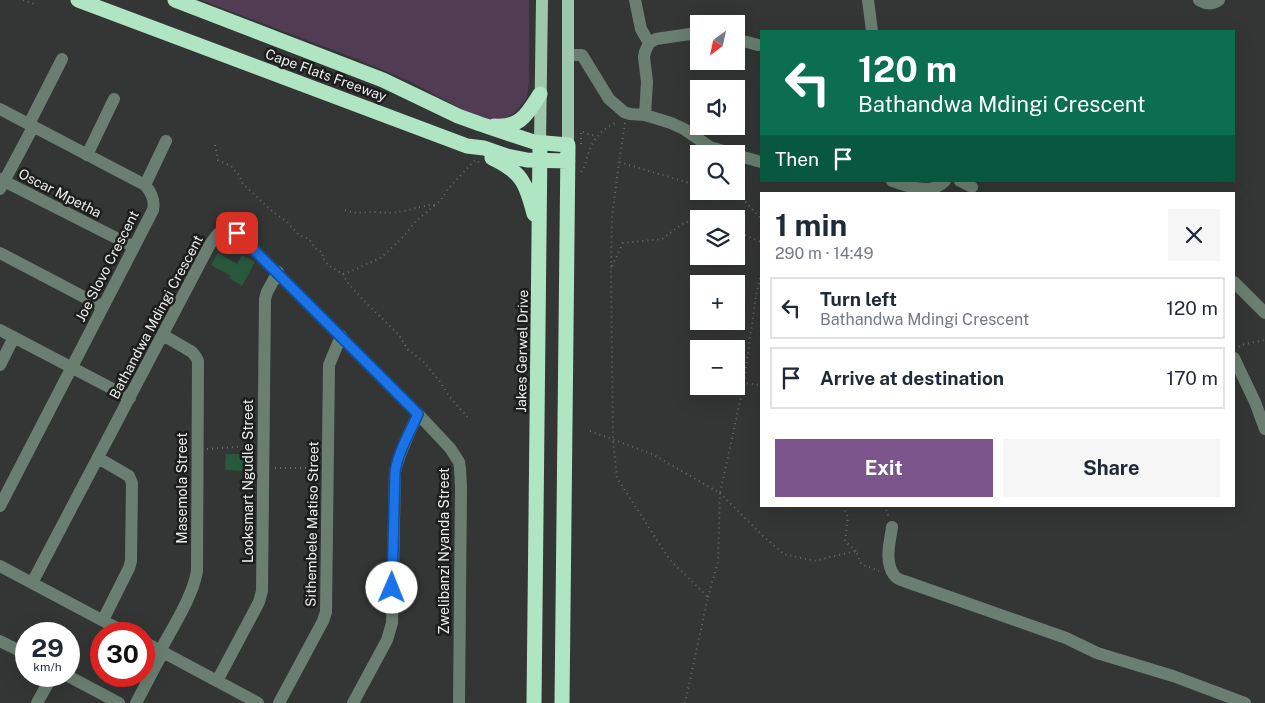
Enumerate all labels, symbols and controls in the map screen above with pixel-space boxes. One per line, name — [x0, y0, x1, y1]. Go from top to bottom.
north arrow — [690, 15, 745, 70]
map controls — [690, 15, 745, 395]
street label: Cape Flats Freeway — [263, 46, 389, 105]
text: 120 m — [858, 49, 957, 90]
icon: left — [775, 50, 840, 115]
button: sound — [690, 80, 745, 135]
text: Bathandwa Mdingi Crescent — [858, 91, 1146, 117]
button: search — [690, 145, 745, 200]
icon: arrive — [829, 145, 857, 173]
text: Then — [775, 148, 819, 170]
street label: Oscar Mpetha — [16, 165, 104, 221]
text: 1 min — [775, 207, 847, 243]
street label: Joe Slovo Crescent — [72, 208, 142, 324]
button: close — [1168, 209, 1220, 261]
button: layers — [690, 210, 745, 265]
pin — [216, 212, 258, 254]
icon: arrive — [223, 219, 251, 247]
street label: Bathandwa Mdingi Crescent — [106, 232, 206, 402]
text: 290 m · 14:49 — [775, 244, 873, 263]
button: + — [690, 275, 745, 330]
text: Turn left — [820, 288, 897, 310]
street label: Jakes Gerwel Drive — [513, 289, 531, 413]
icon: left — [777, 294, 805, 322]
text: 120 m — [1166, 297, 1218, 319]
text: Bathandwa Mdingi Crescent — [820, 310, 1029, 329]
button: − — [690, 340, 745, 395]
icon: arrive — [777, 364, 805, 392]
text: Arrive at destination — [820, 367, 1004, 389]
text: 170 m — [1167, 367, 1218, 389]
street label: Looksmart Ngudle Street — [240, 399, 256, 563]
street label: Masemola Street — [174, 432, 190, 544]
button: Exit — [775, 439, 993, 497]
button: Share — [1003, 439, 1220, 497]
street label: Sithembele Matiso Street — [303, 441, 321, 607]
street label: Zwelibanzi Nyanda Street — [436, 468, 452, 634]
position arrow — [365, 561, 417, 613]
speed limit sign: 30 — [90, 622, 155, 687]
text: 29 — [31, 633, 64, 663]
text: km/h — [33, 660, 62, 674]

